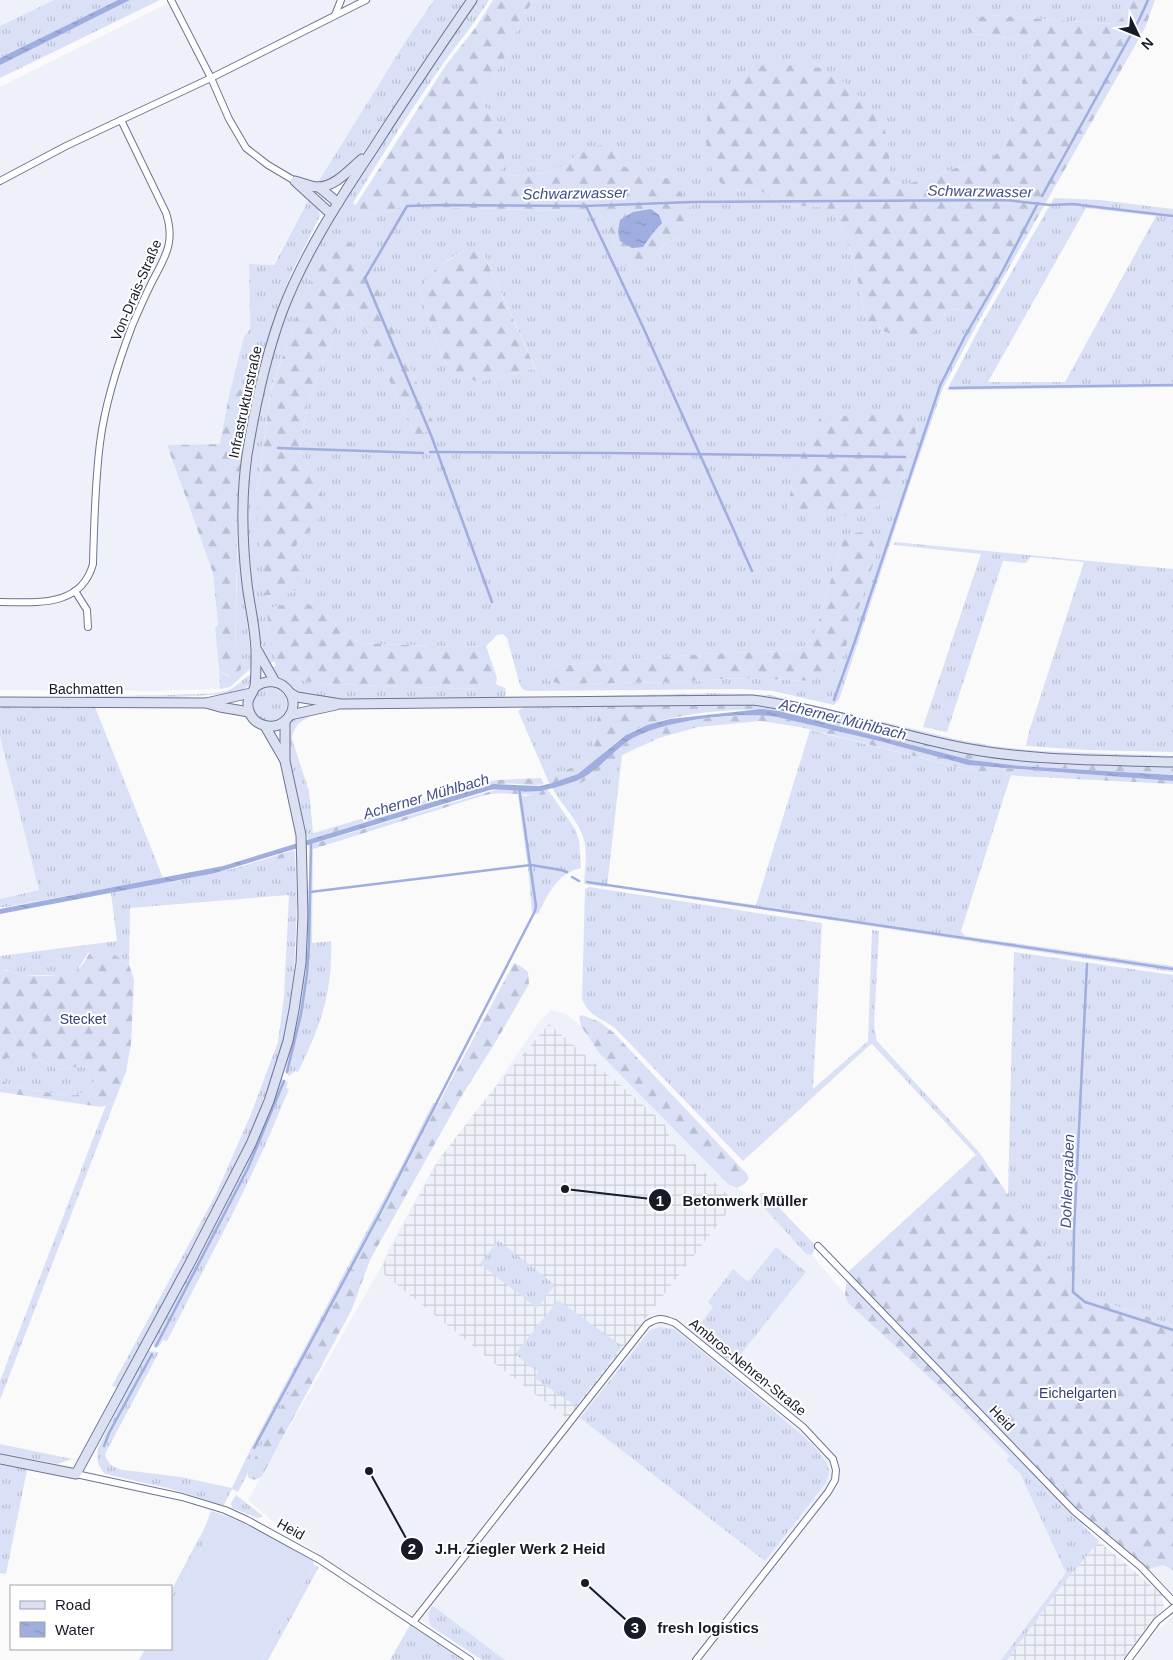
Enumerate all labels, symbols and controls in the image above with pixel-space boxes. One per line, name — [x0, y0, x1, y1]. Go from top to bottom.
north arrow — [1113, 10, 1163, 60]
text: N — [1138, 35, 1157, 53]
water label: Schwarzwasser — [927, 182, 1034, 200]
water label: Schwarzwasser — [522, 184, 629, 202]
street label: Von-Drais-Straße — [108, 237, 165, 343]
street label: Infrastrukturstraße — [225, 344, 265, 460]
street label: Bachmatten — [49, 681, 123, 697]
water label: Acherner Mühlbach — [777, 695, 908, 743]
water label: Acherner Mühlbach — [360, 770, 491, 822]
park label: Stecket — [60, 1011, 106, 1027]
water label: Dohlengraben — [1057, 1134, 1077, 1228]
callout: Betonwerk Müller — [648, 1185, 818, 1215]
text: 1 — [656, 1192, 664, 1209]
text: Betonwerk Müller — [682, 1192, 808, 1209]
street label: Ambros-Nehren-Straße — [686, 1315, 810, 1419]
park label: Eichelgarten — [1039, 1385, 1117, 1401]
street label: Heid — [986, 1402, 1018, 1434]
street label: Heid — [275, 1515, 307, 1543]
callout: J.H. Ziegler Werk 2 Heid — [399, 1534, 615, 1564]
text: 2 — [408, 1540, 416, 1557]
text: J.H. Ziegler Werk 2 Heid — [435, 1540, 605, 1557]
legend — [10, 1585, 172, 1650]
text: Road — [55, 1596, 91, 1613]
callout: fresh logistics — [622, 1613, 769, 1643]
text: 3 — [631, 1619, 639, 1636]
text: fresh logistics — [657, 1619, 759, 1636]
text: Water — [55, 1621, 94, 1638]

